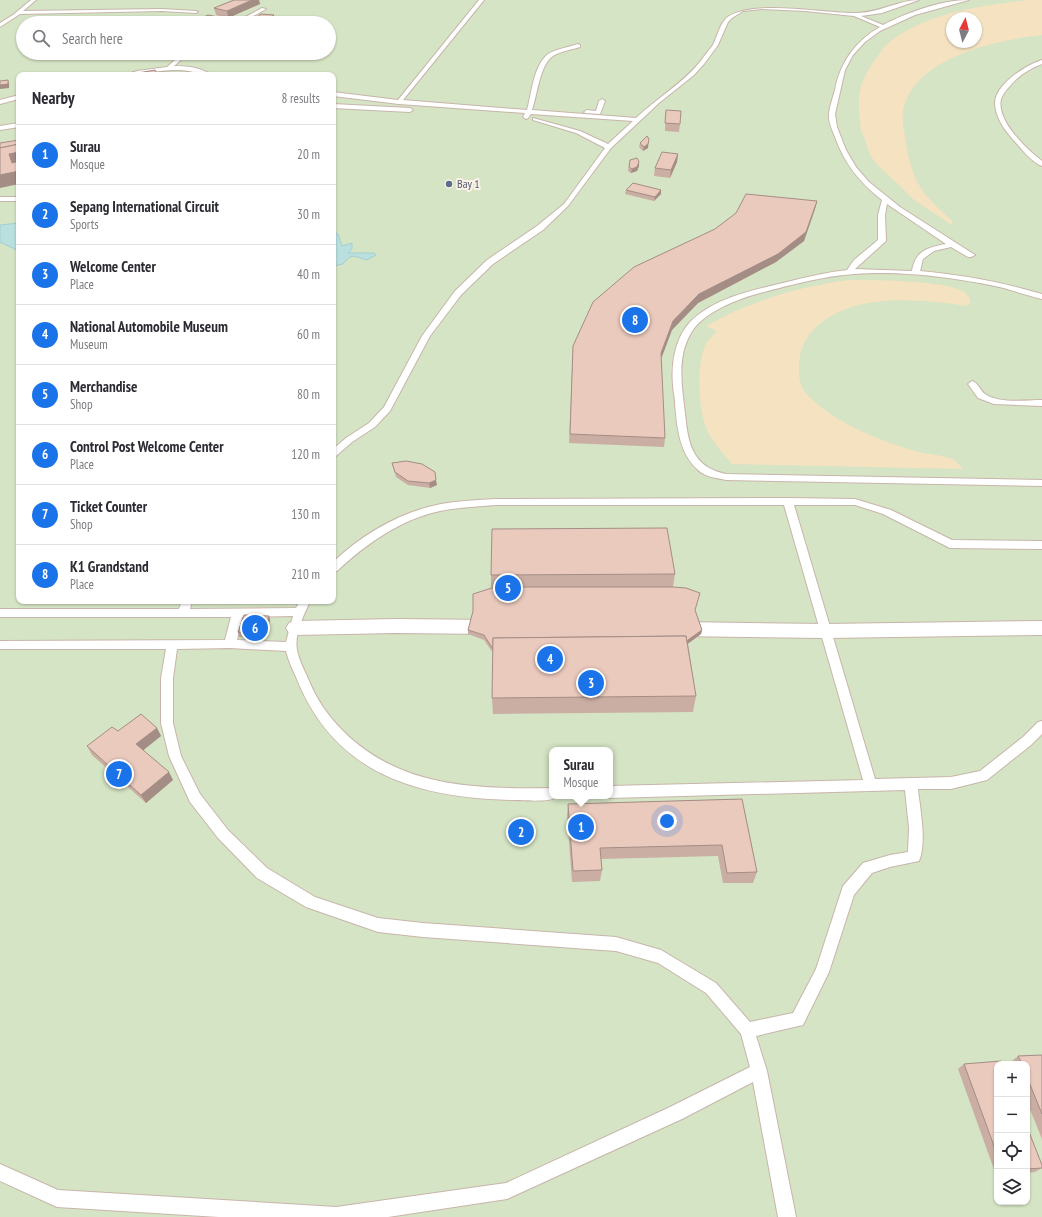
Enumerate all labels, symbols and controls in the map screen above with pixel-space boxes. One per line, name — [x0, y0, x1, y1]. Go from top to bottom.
north arrow — [946, 12, 982, 48]
search box — [16, 16, 336, 60]
icon: search — [30, 27, 52, 49]
text: Search here — [62, 29, 123, 48]
text: Nearby — [32, 87, 75, 109]
text: 8 results — [281, 90, 320, 107]
text: Surau — [70, 137, 101, 156]
text: 1 — [42, 146, 48, 163]
text: 20 m — [297, 146, 320, 163]
text: Mosque — [70, 156, 105, 173]
place label: Bay 1 — [457, 176, 480, 191]
marker: Bay 1 — [444, 179, 454, 189]
text: Sepang International Circuit — [70, 197, 219, 216]
text: 2 — [42, 206, 48, 223]
text: 30 m — [297, 206, 320, 223]
text: Sports — [70, 216, 99, 233]
text: Welcome Center — [70, 257, 156, 276]
text: 3 — [42, 266, 48, 283]
text: 40 m — [297, 266, 320, 283]
text: Place — [70, 276, 94, 293]
pin: 8 — [622, 305, 648, 335]
text: National Automobile Museum — [70, 317, 228, 336]
text: 4 — [42, 326, 48, 343]
text: 60 m — [297, 326, 320, 343]
text: Museum — [70, 336, 108, 353]
text: Merchandise — [70, 377, 137, 396]
text: 5 — [42, 386, 48, 403]
text: 80 m — [297, 386, 320, 403]
text: Shop — [70, 396, 93, 413]
text: Control Post Welcome Center — [70, 437, 224, 456]
text: 6 — [42, 446, 48, 463]
text: 120 m — [291, 446, 320, 463]
text: Place — [70, 456, 94, 473]
text: Ticket Counter — [70, 497, 147, 516]
text: 7 — [42, 506, 48, 523]
text: 130 m — [291, 506, 320, 523]
text: Shop — [70, 516, 93, 533]
text: K1 Grandstand — [70, 557, 149, 576]
text: 8 — [42, 566, 48, 583]
text: 210 m — [291, 566, 320, 583]
pin: 5 — [495, 573, 521, 603]
text: Place — [70, 576, 94, 593]
pin: 6 — [242, 613, 268, 643]
pin: 4 — [537, 644, 563, 674]
pin: 3 — [578, 668, 604, 698]
popup — [549, 747, 613, 799]
text: Surau — [564, 755, 594, 774]
pin: 7 — [106, 759, 132, 789]
text: Mosque — [564, 774, 598, 791]
your location — [657, 811, 677, 831]
pin: 1 — [568, 812, 594, 842]
pin: 2 — [508, 817, 534, 847]
map controls — [994, 1061, 1030, 1205]
button: + — [994, 1061, 1030, 1097]
button: − — [994, 1097, 1030, 1133]
button: locate — [994, 1133, 1030, 1169]
button: layers — [994, 1169, 1030, 1205]

